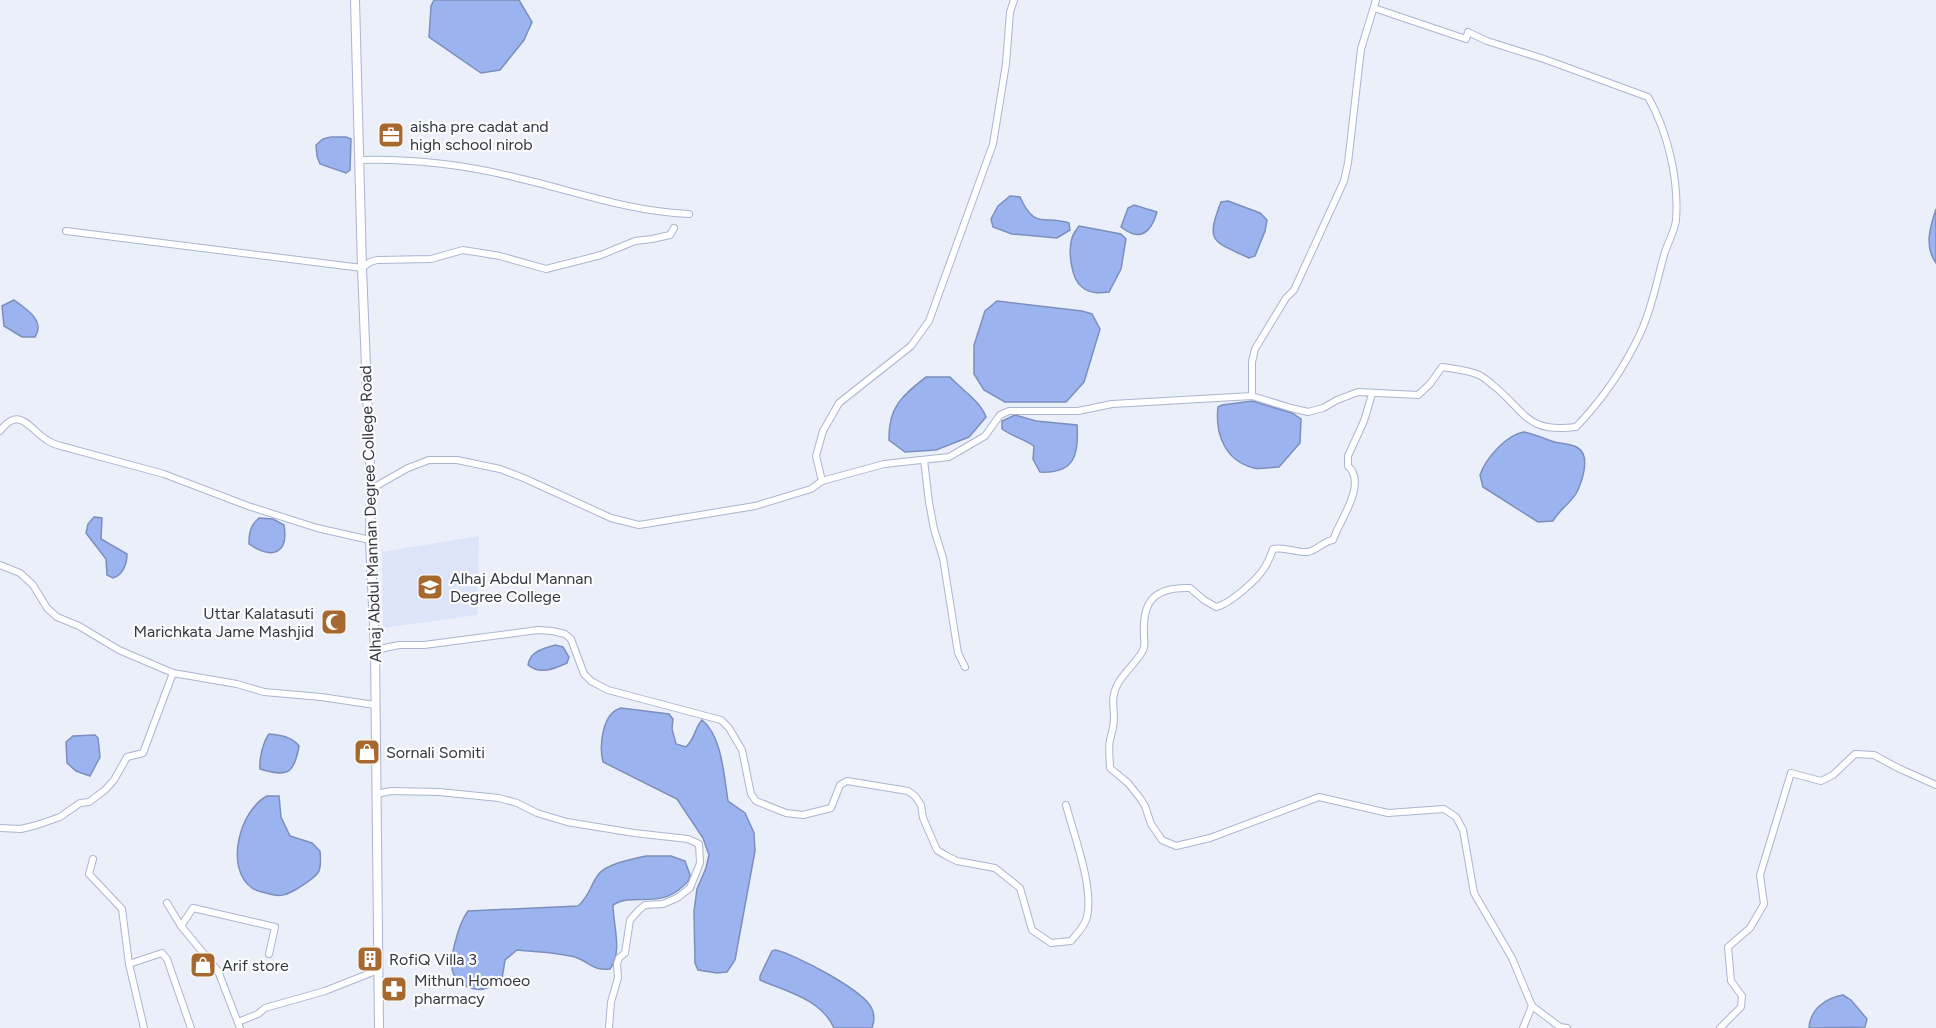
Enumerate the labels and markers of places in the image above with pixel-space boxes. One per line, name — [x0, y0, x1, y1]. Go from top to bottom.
place label: aisha pre cadat and high school nirob — [410, 117, 549, 154]
office icon: aisha pre cadat and high school nirob — [376, 120, 406, 150]
place label: Alhaj Abdul Mannan Degree College — [450, 569, 592, 606]
school or university icon: Alhaj Abdul Mannan Degree College — [415, 572, 445, 602]
place label: Uttar Kalatasuti Marichkata Jame Mashjid — [134, 604, 314, 641]
mosque icon: Uttar Kalatasuti Marichkata Jame Mashjid — [319, 607, 349, 637]
shop icon: Sornali Somiti — [352, 737, 382, 767]
place label: Sornali Somiti — [386, 743, 485, 762]
building icon: RofiQ Villa 3 — [355, 944, 385, 974]
shop icon: Arif store — [188, 950, 218, 980]
place label: RofiQ Villa 3 — [389, 950, 477, 969]
place label: Arif store — [222, 956, 289, 975]
place label: Mithun Homoeo pharmacy — [414, 971, 530, 1008]
pharmacy icon: Mithun Homoeo pharmacy — [379, 974, 409, 1004]

